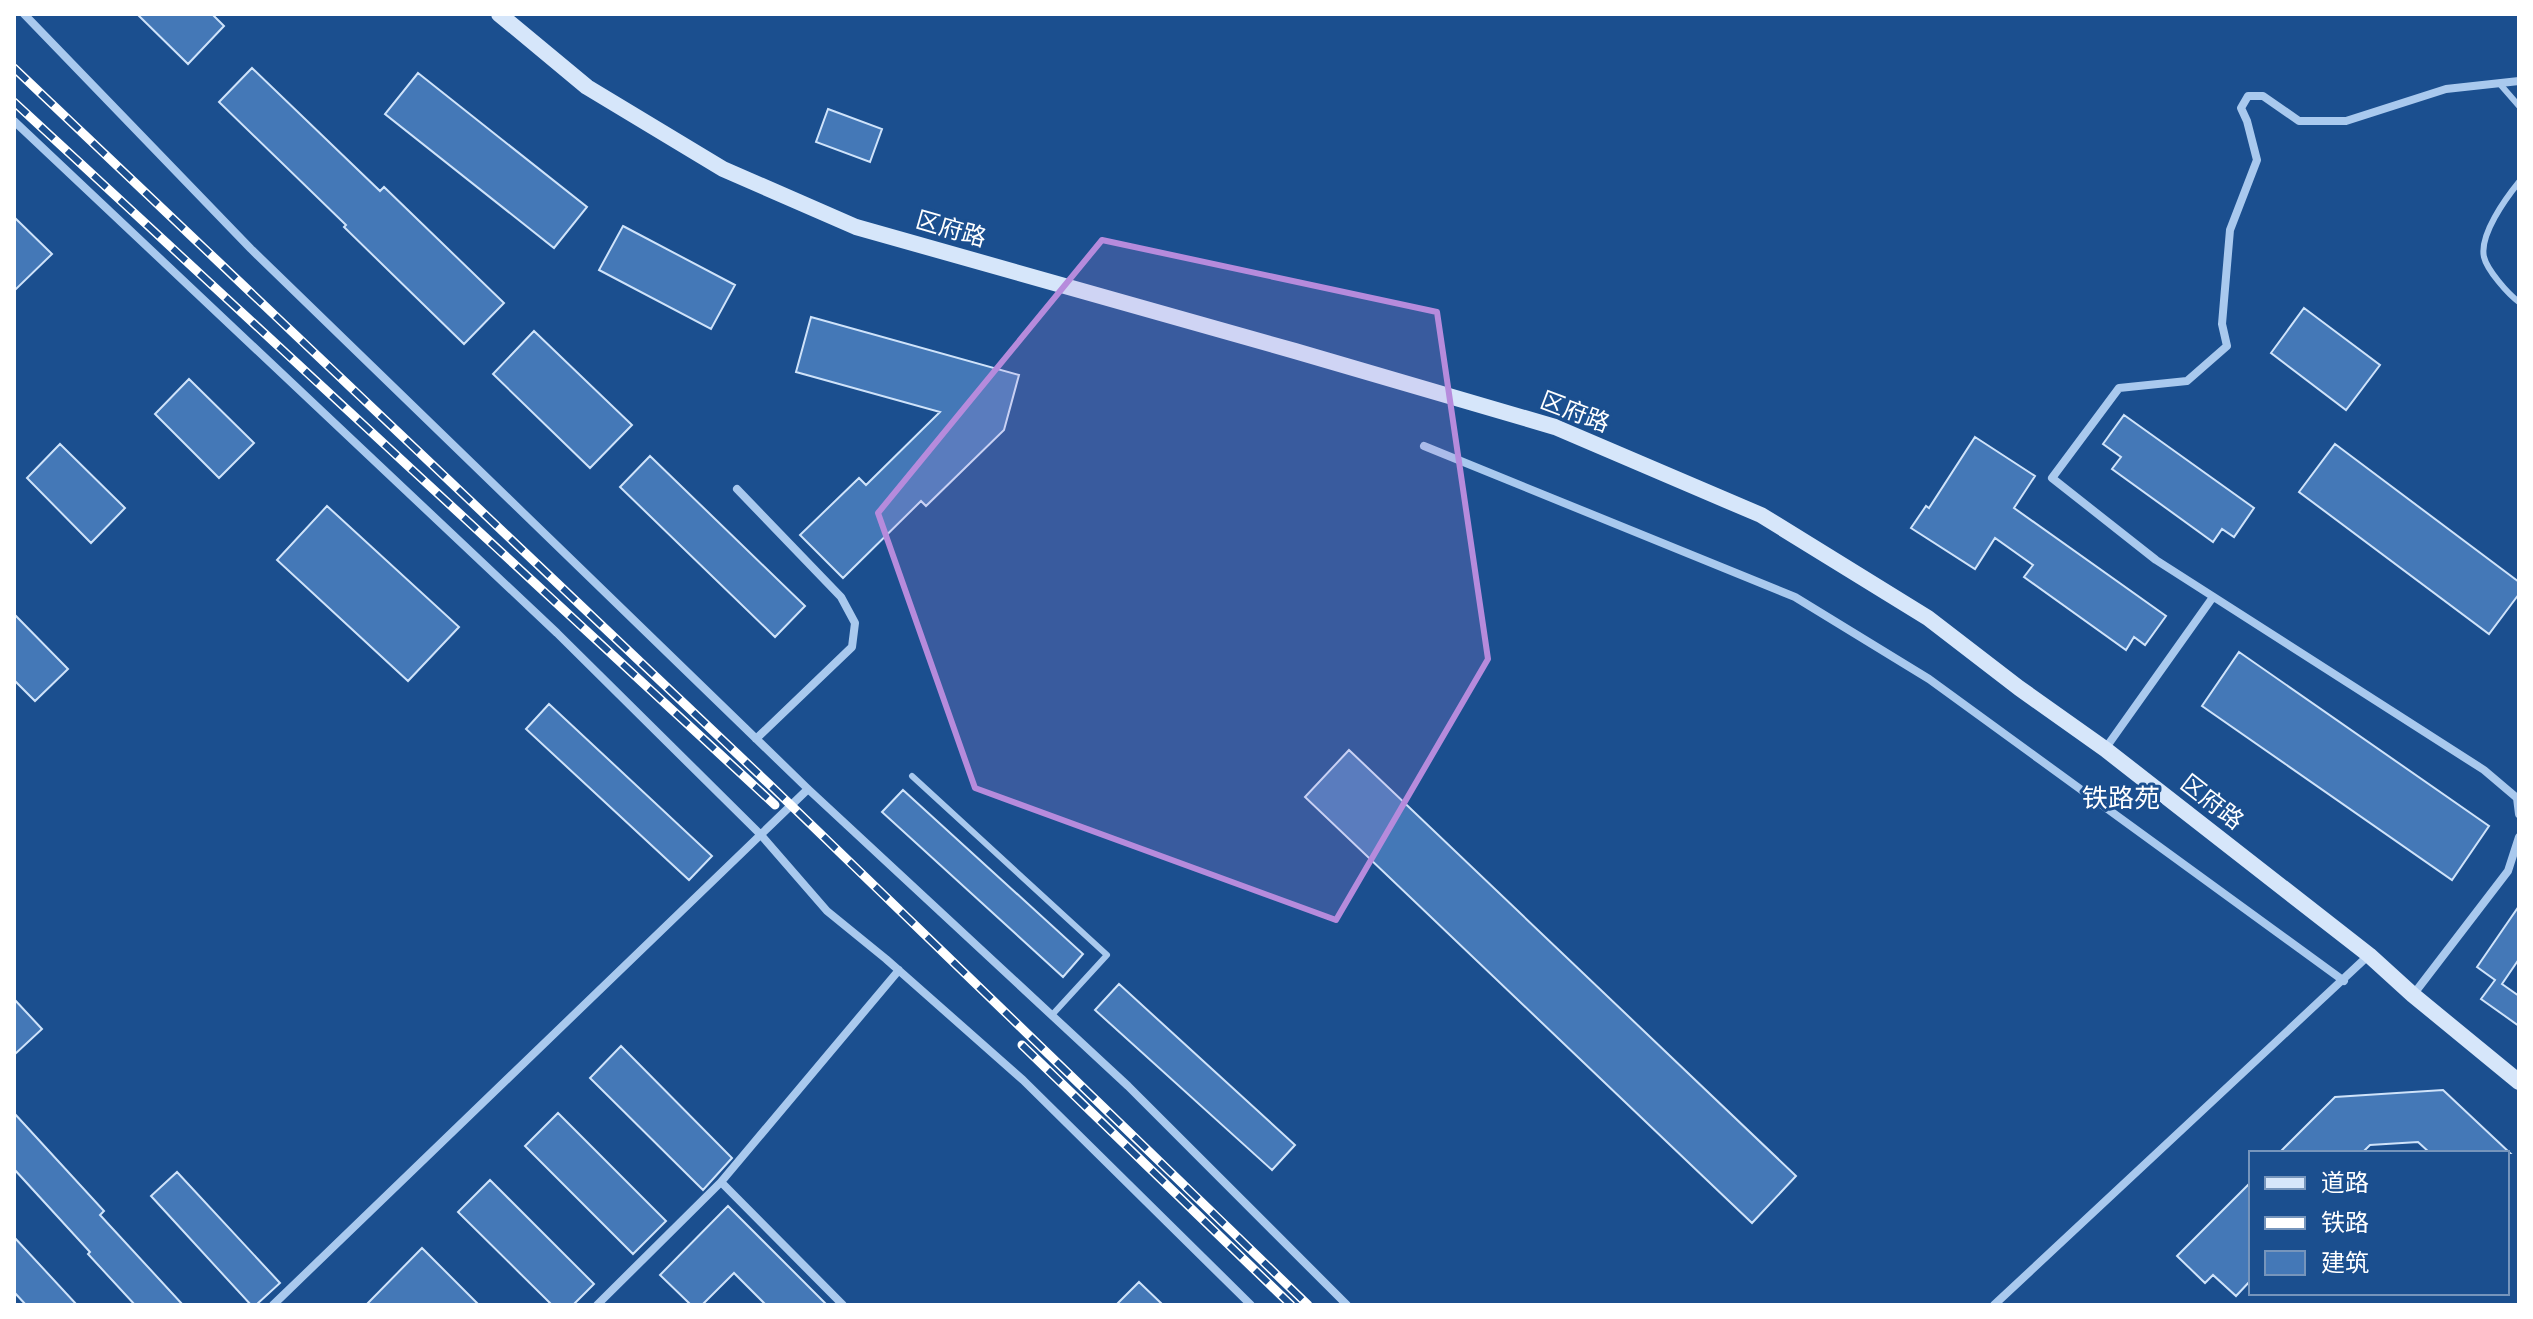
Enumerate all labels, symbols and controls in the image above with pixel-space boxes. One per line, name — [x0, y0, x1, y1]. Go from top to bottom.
street label: 区府路 — [913, 204, 990, 252]
street label: 区府路 — [1536, 384, 1614, 438]
street label: 区府路 — [2175, 767, 2250, 835]
district label: 铁路苑 — [2082, 781, 2160, 814]
legend — [2249, 1151, 2509, 1295]
text: 道路 — [2321, 1167, 2369, 1197]
text: 铁路 — [2321, 1207, 2369, 1237]
text: 建筑 — [2321, 1247, 2369, 1277]

